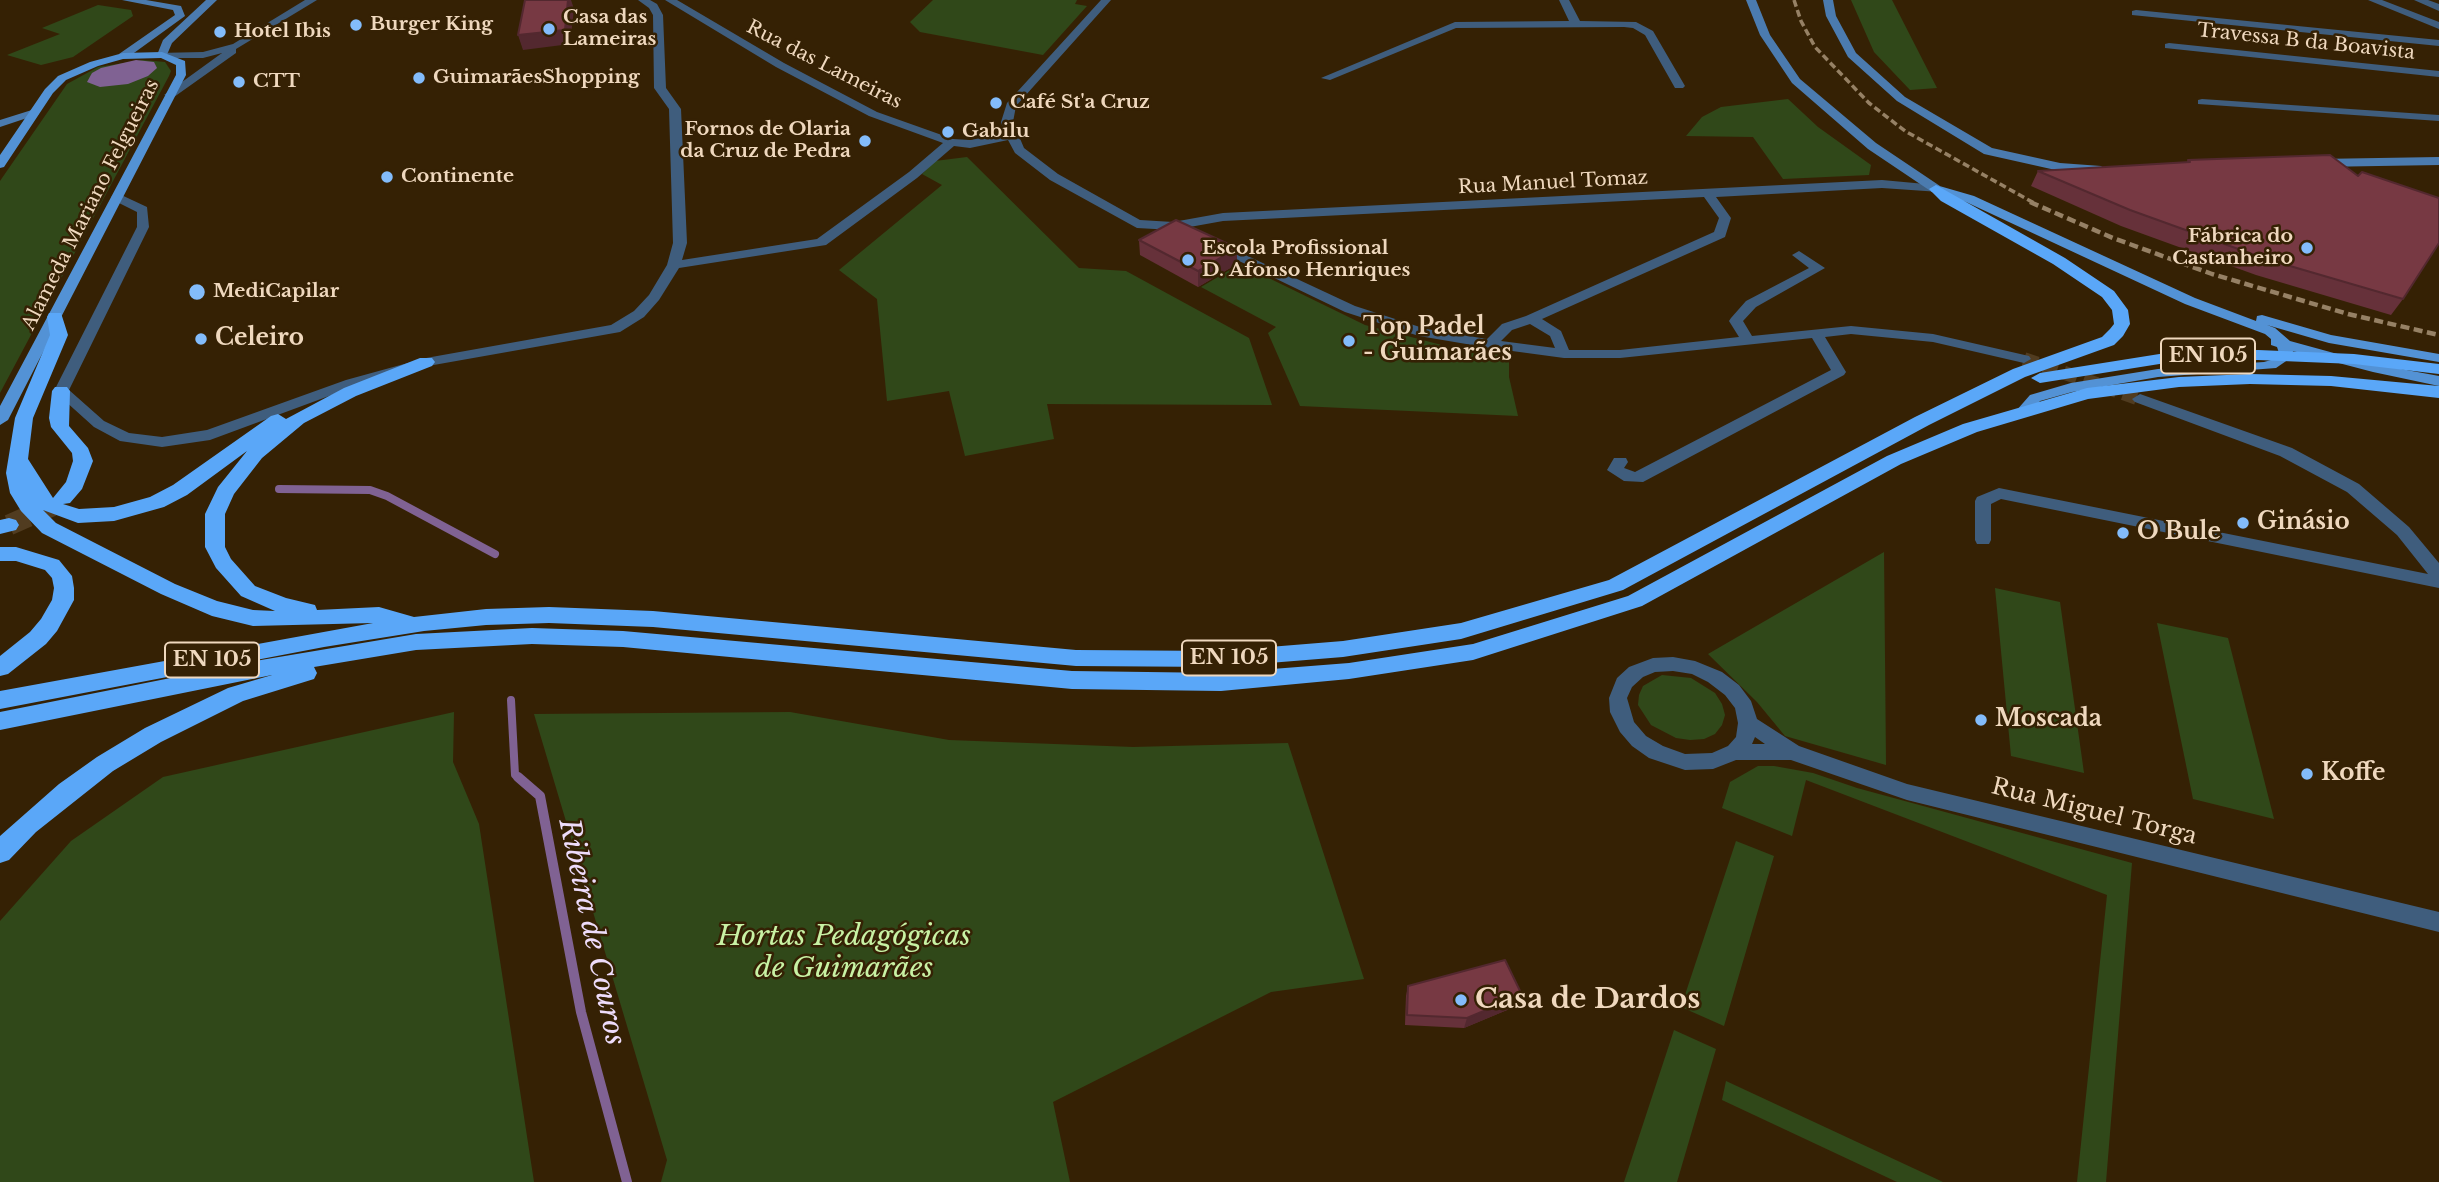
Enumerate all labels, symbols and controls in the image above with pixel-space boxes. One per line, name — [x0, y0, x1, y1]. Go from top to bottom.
place label: Casa das Lameiras — [563, 7, 656, 51]
place label: Burger King — [370, 14, 493, 36]
street label: Rua das Lameiras — [742, 16, 906, 114]
marker: Burger King — [348, 17, 364, 33]
street label: Travessa B da Boavista — [2196, 19, 2416, 65]
place label: Hotel Ibis — [234, 21, 331, 43]
marker: Casa das Lameiras — [541, 21, 557, 37]
marker: Hotel Ibis — [212, 24, 228, 40]
place label: GuimarãesShopping — [433, 67, 640, 89]
marker: GuimarãesShopping — [411, 70, 427, 86]
place label: CTT — [253, 71, 300, 93]
marker: CTT — [231, 74, 247, 90]
street label: Alameda Mariano Felgueiras — [18, 76, 164, 334]
place label: Café St'a Cruz — [1010, 92, 1150, 114]
marker: Café St'a Cruz — [988, 95, 1004, 111]
place label: Fornos de Olaria da Cruz de Pedra — [680, 119, 851, 163]
place label: Gabilu — [962, 121, 1029, 143]
marker: Gabilu — [940, 124, 956, 140]
marker: Fornos de Olaria da Cruz de Pedra — [857, 133, 873, 149]
place label: Continente — [401, 166, 514, 188]
street label: Rua Manuel Tomaz — [1457, 167, 1649, 199]
marker: Continente — [379, 169, 395, 185]
place label: Fábrica do Castanheiro — [2172, 226, 2293, 270]
place label: Escola Profissional D. Afonso Henriques — [1202, 238, 1410, 282]
marker: Fábrica do Castanheiro — [2299, 240, 2315, 256]
marker: Escola Profissional D. Afonso Henriques — [1180, 252, 1196, 268]
place label: MediCapilar — [213, 281, 339, 303]
marker: MediCapilar — [187, 282, 207, 302]
place label: Top Padel - Guimarães — [1363, 314, 1512, 368]
place label: Celeiro — [215, 325, 304, 353]
marker: Celeiro — [193, 331, 209, 347]
marker: Top Padel - Guimarães — [1341, 333, 1357, 349]
road number: EN 105 — [2161, 338, 2255, 374]
place label: Ginásio — [2257, 509, 2350, 537]
marker: Ginásio — [2235, 515, 2251, 531]
place label: O Bule — [2137, 519, 2221, 547]
marker: O Bule — [2115, 525, 2131, 541]
road number: EN 105 — [1182, 640, 1276, 676]
road number: EN 105 — [165, 642, 259, 678]
place label: Moscada — [1995, 706, 2102, 734]
marker: Moscada — [1973, 712, 1989, 728]
place label: Koffe — [2321, 760, 2385, 788]
marker: Koffe — [2299, 766, 2315, 782]
street label: Rua Miguel Torga — [1988, 773, 2200, 851]
water label: Ribeira de Couros — [551, 816, 631, 1048]
park label: Hortas Pedagógicas de Guimarães — [717, 920, 971, 986]
place label: Casa de Dardos — [1475, 983, 1700, 1017]
marker: Casa de Dardos — [1453, 992, 1469, 1008]

